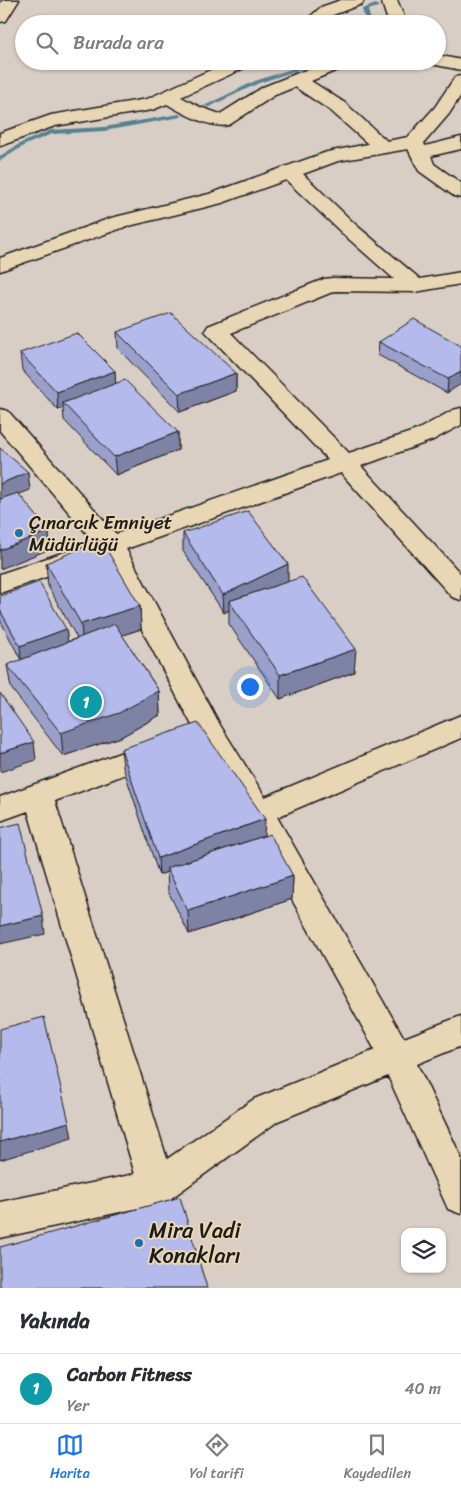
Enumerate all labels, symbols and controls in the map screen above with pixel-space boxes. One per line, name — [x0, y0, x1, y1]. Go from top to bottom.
search box — [15, 15, 446, 70]
text: Burada ara — [73, 26, 164, 59]
icon: search — [33, 29, 61, 57]
place label: Çınarcık Emniyet Müdürlüğü — [29, 506, 172, 561]
marker: Çınarcık Emniyet Müdürlüğü — [13, 527, 25, 539]
your location — [237, 674, 263, 700]
pin: 1 — [70, 683, 102, 721]
place label: Mira Vadi Konakları — [149, 1211, 242, 1275]
map controls — [401, 1228, 446, 1273]
button: layers — [401, 1228, 446, 1273]
marker: Mira Vadi Konakları — [133, 1237, 145, 1249]
text: Yakında — [20, 1302, 90, 1340]
text: Carbon Fitness — [67, 1358, 192, 1391]
text: 1 — [33, 1374, 39, 1403]
text: 40 m — [404, 1374, 441, 1403]
text: Yer — [67, 1391, 89, 1420]
tab: Harita — [50, 1431, 90, 1486]
tab: Yol tarifi — [190, 1431, 244, 1486]
tab: Kaydedilen — [344, 1431, 411, 1486]

